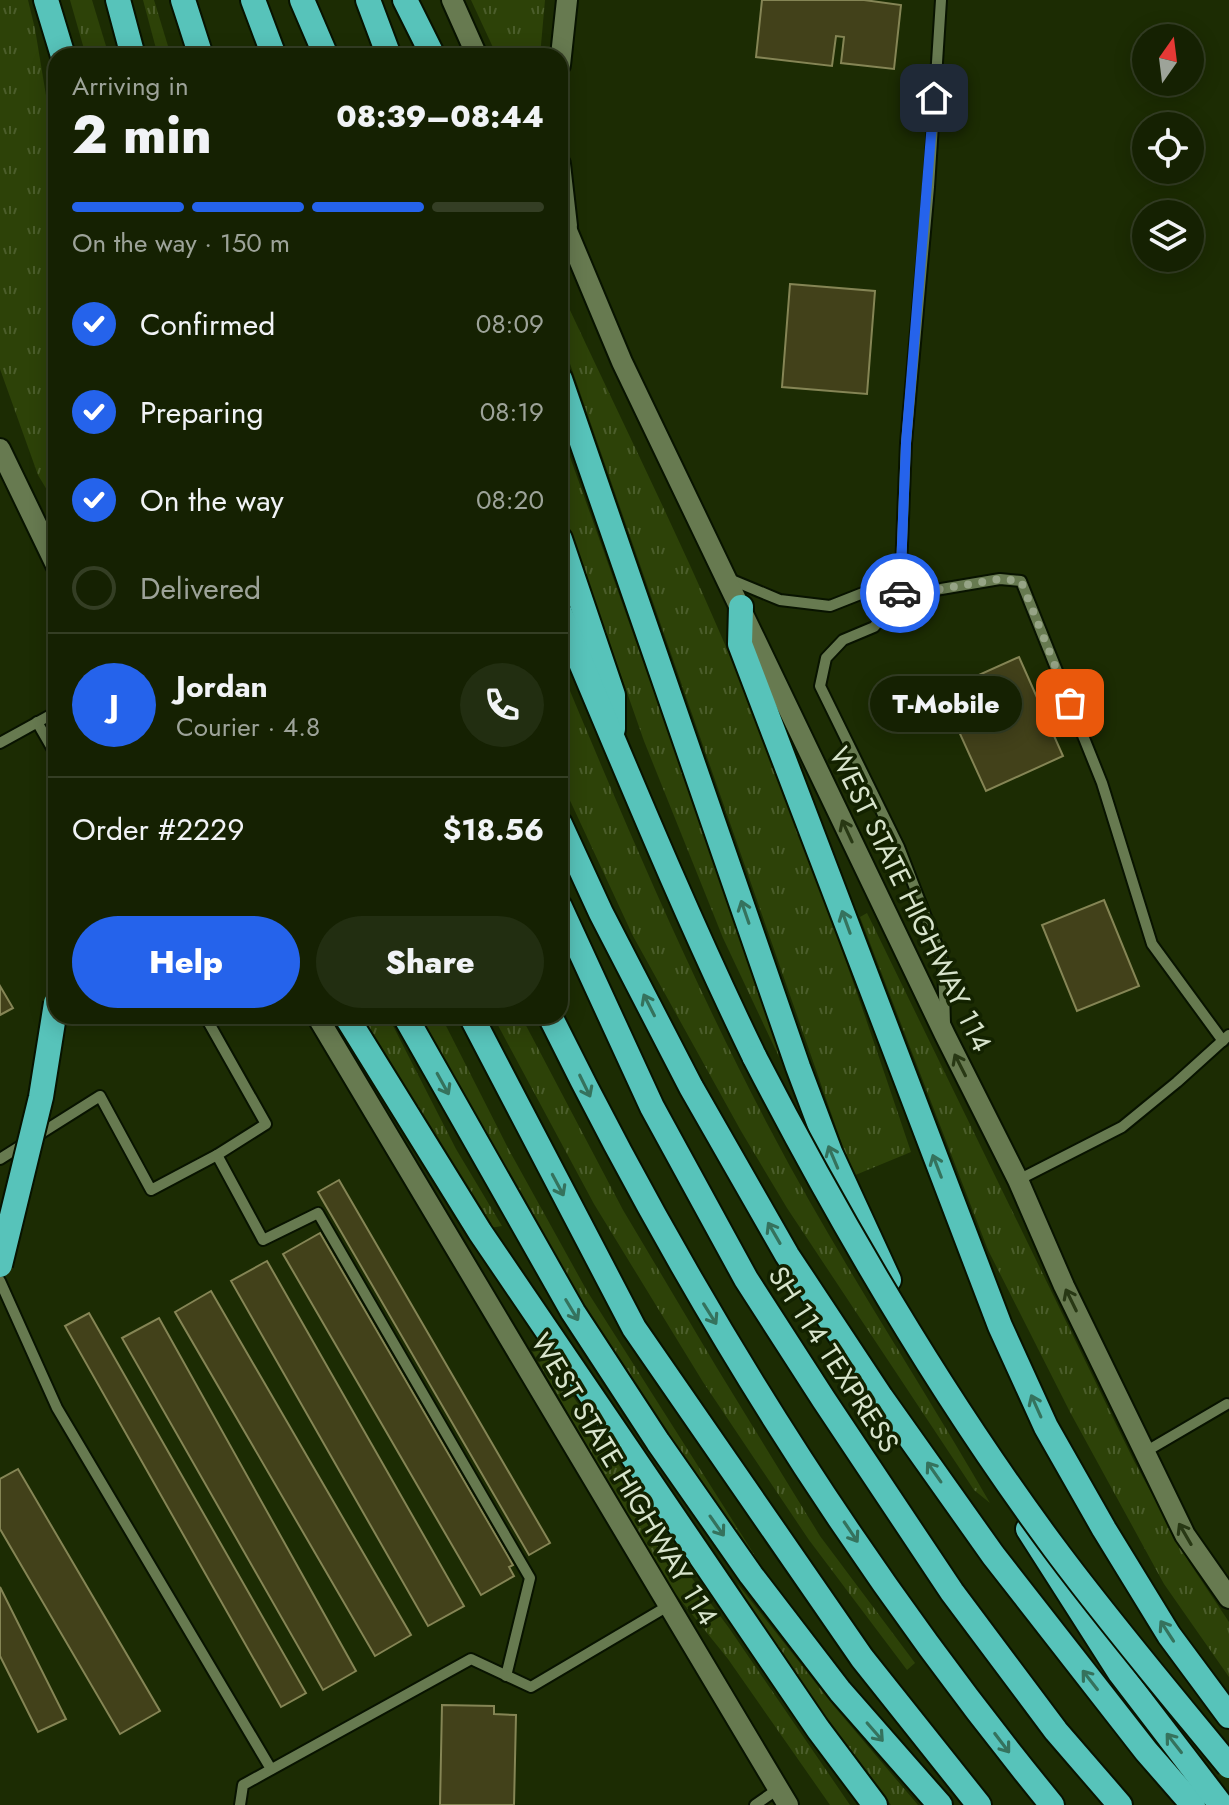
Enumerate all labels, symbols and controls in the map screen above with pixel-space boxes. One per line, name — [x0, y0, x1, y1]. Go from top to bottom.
north arrow — [1132, 24, 1204, 96]
map controls — [1132, 24, 1204, 272]
pin — [900, 64, 968, 132]
text: Arriving in — [72, 67, 189, 105]
icon: home — [912, 76, 956, 120]
text: 08:39–08:44 — [336, 95, 544, 138]
text: 2 min — [72, 97, 212, 173]
button: locate — [1132, 112, 1204, 184]
button: layers — [1132, 200, 1204, 272]
text: On the way · 150 m — [72, 224, 290, 262]
icon: check — [72, 302, 116, 346]
text: Confirmed — [140, 303, 275, 346]
text: 08:09 — [476, 305, 544, 343]
icon: check — [72, 390, 116, 434]
text: Preparing — [140, 391, 264, 434]
text: 08:19 — [480, 393, 544, 431]
icon: check — [72, 478, 116, 522]
text: On the way — [140, 479, 284, 522]
text: 08:20 — [476, 481, 544, 519]
courier — [860, 553, 940, 633]
text: Delivered — [140, 567, 261, 610]
icon: car — [878, 571, 922, 615]
button: phone — [460, 663, 544, 747]
text: Jordan — [176, 665, 268, 708]
pin — [1036, 669, 1104, 737]
callout: T-Mobile — [870, 675, 1022, 731]
icon: bag — [1048, 681, 1092, 725]
text: J — [109, 684, 119, 727]
text: T-Mobile — [892, 685, 1000, 723]
text: Courier · 4.8 — [176, 708, 320, 746]
street label: WEST STATE HIGHWAY 114 — [819, 740, 1002, 1059]
text: Order #2229 — [72, 808, 244, 851]
text: $18.56 — [443, 808, 544, 851]
one-way arrow — [839, 819, 854, 843]
one-way arrow — [736, 900, 751, 925]
one-way arrow — [838, 910, 852, 935]
button: Help — [72, 916, 300, 1008]
button: Share — [316, 916, 544, 1008]
one-way arrow — [640, 994, 656, 1018]
one-way arrow — [952, 1054, 967, 1078]
one-way arrow — [435, 1072, 451, 1095]
one-way arrow — [578, 1074, 593, 1098]
one-way arrow — [824, 1145, 839, 1170]
one-way arrow — [929, 1154, 943, 1178]
one-way arrow — [550, 1173, 566, 1196]
one-way arrow — [766, 1222, 782, 1245]
street label: SH 114 TEXPRESS — [758, 1258, 909, 1460]
one-way arrow — [1063, 1289, 1078, 1313]
one-way arrow — [565, 1298, 581, 1321]
one-way arrow — [702, 1302, 718, 1325]
street label: WEST STATE HIGHWAY 114 — [521, 1325, 728, 1633]
one-way arrow — [1028, 1394, 1043, 1419]
one-way arrow — [926, 1462, 942, 1484]
one-way arrow — [709, 1514, 725, 1536]
one-way arrow — [842, 1521, 859, 1543]
one-way arrow — [1177, 1523, 1193, 1546]
one-way arrow — [1158, 1620, 1175, 1642]
one-way arrow — [1082, 1670, 1099, 1691]
one-way arrow — [866, 1721, 884, 1741]
one-way arrow — [994, 1732, 1011, 1754]
one-way arrow — [1165, 1733, 1182, 1754]

